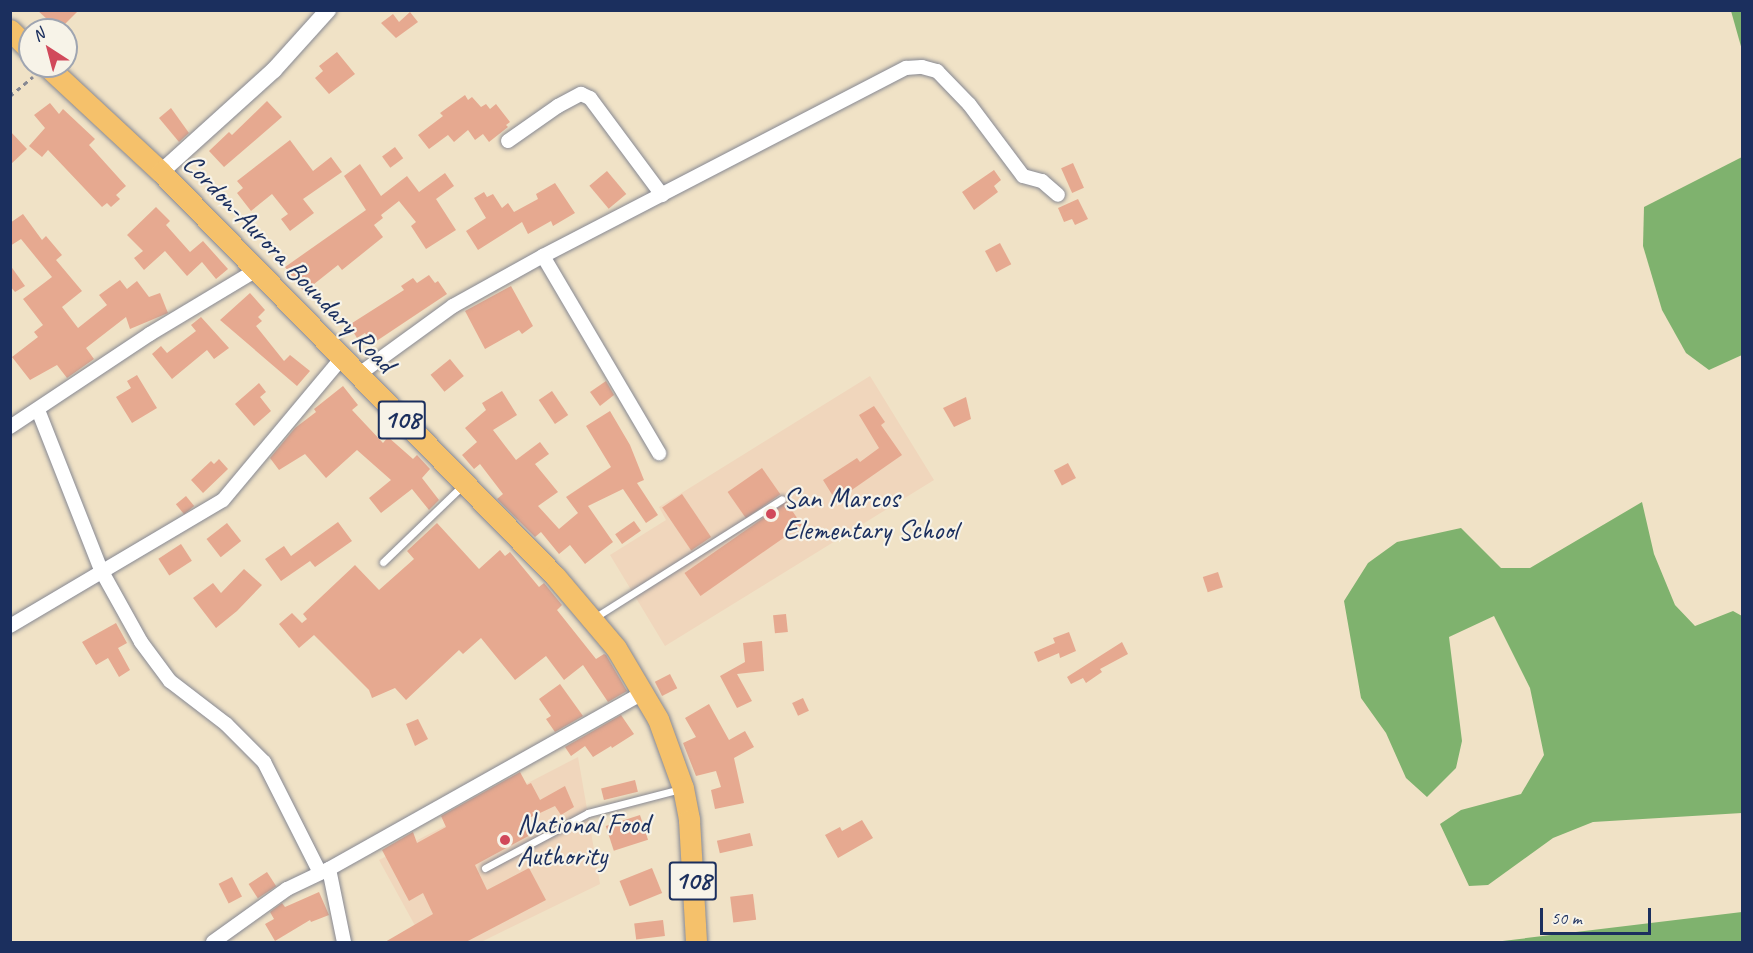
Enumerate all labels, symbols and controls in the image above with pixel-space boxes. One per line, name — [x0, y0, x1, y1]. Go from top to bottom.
north arrow — [18, 18, 78, 78]
text: N — [29, 24, 48, 46]
street label: Cordon-Aurora Boundary Road — [176, 147, 402, 379]
road number: 108 — [376, 396, 428, 444]
place label: San Marcos Elementary School — [783, 481, 958, 547]
marker: San Marcos Elementary School — [764, 507, 778, 521]
place label: National Food Authority — [517, 807, 650, 873]
marker: National Food Authority — [498, 833, 512, 847]
road number: 108 — [668, 857, 718, 905]
scale bar — [1543, 896, 1654, 934]
text: 50 m — [1551, 907, 1582, 929]

